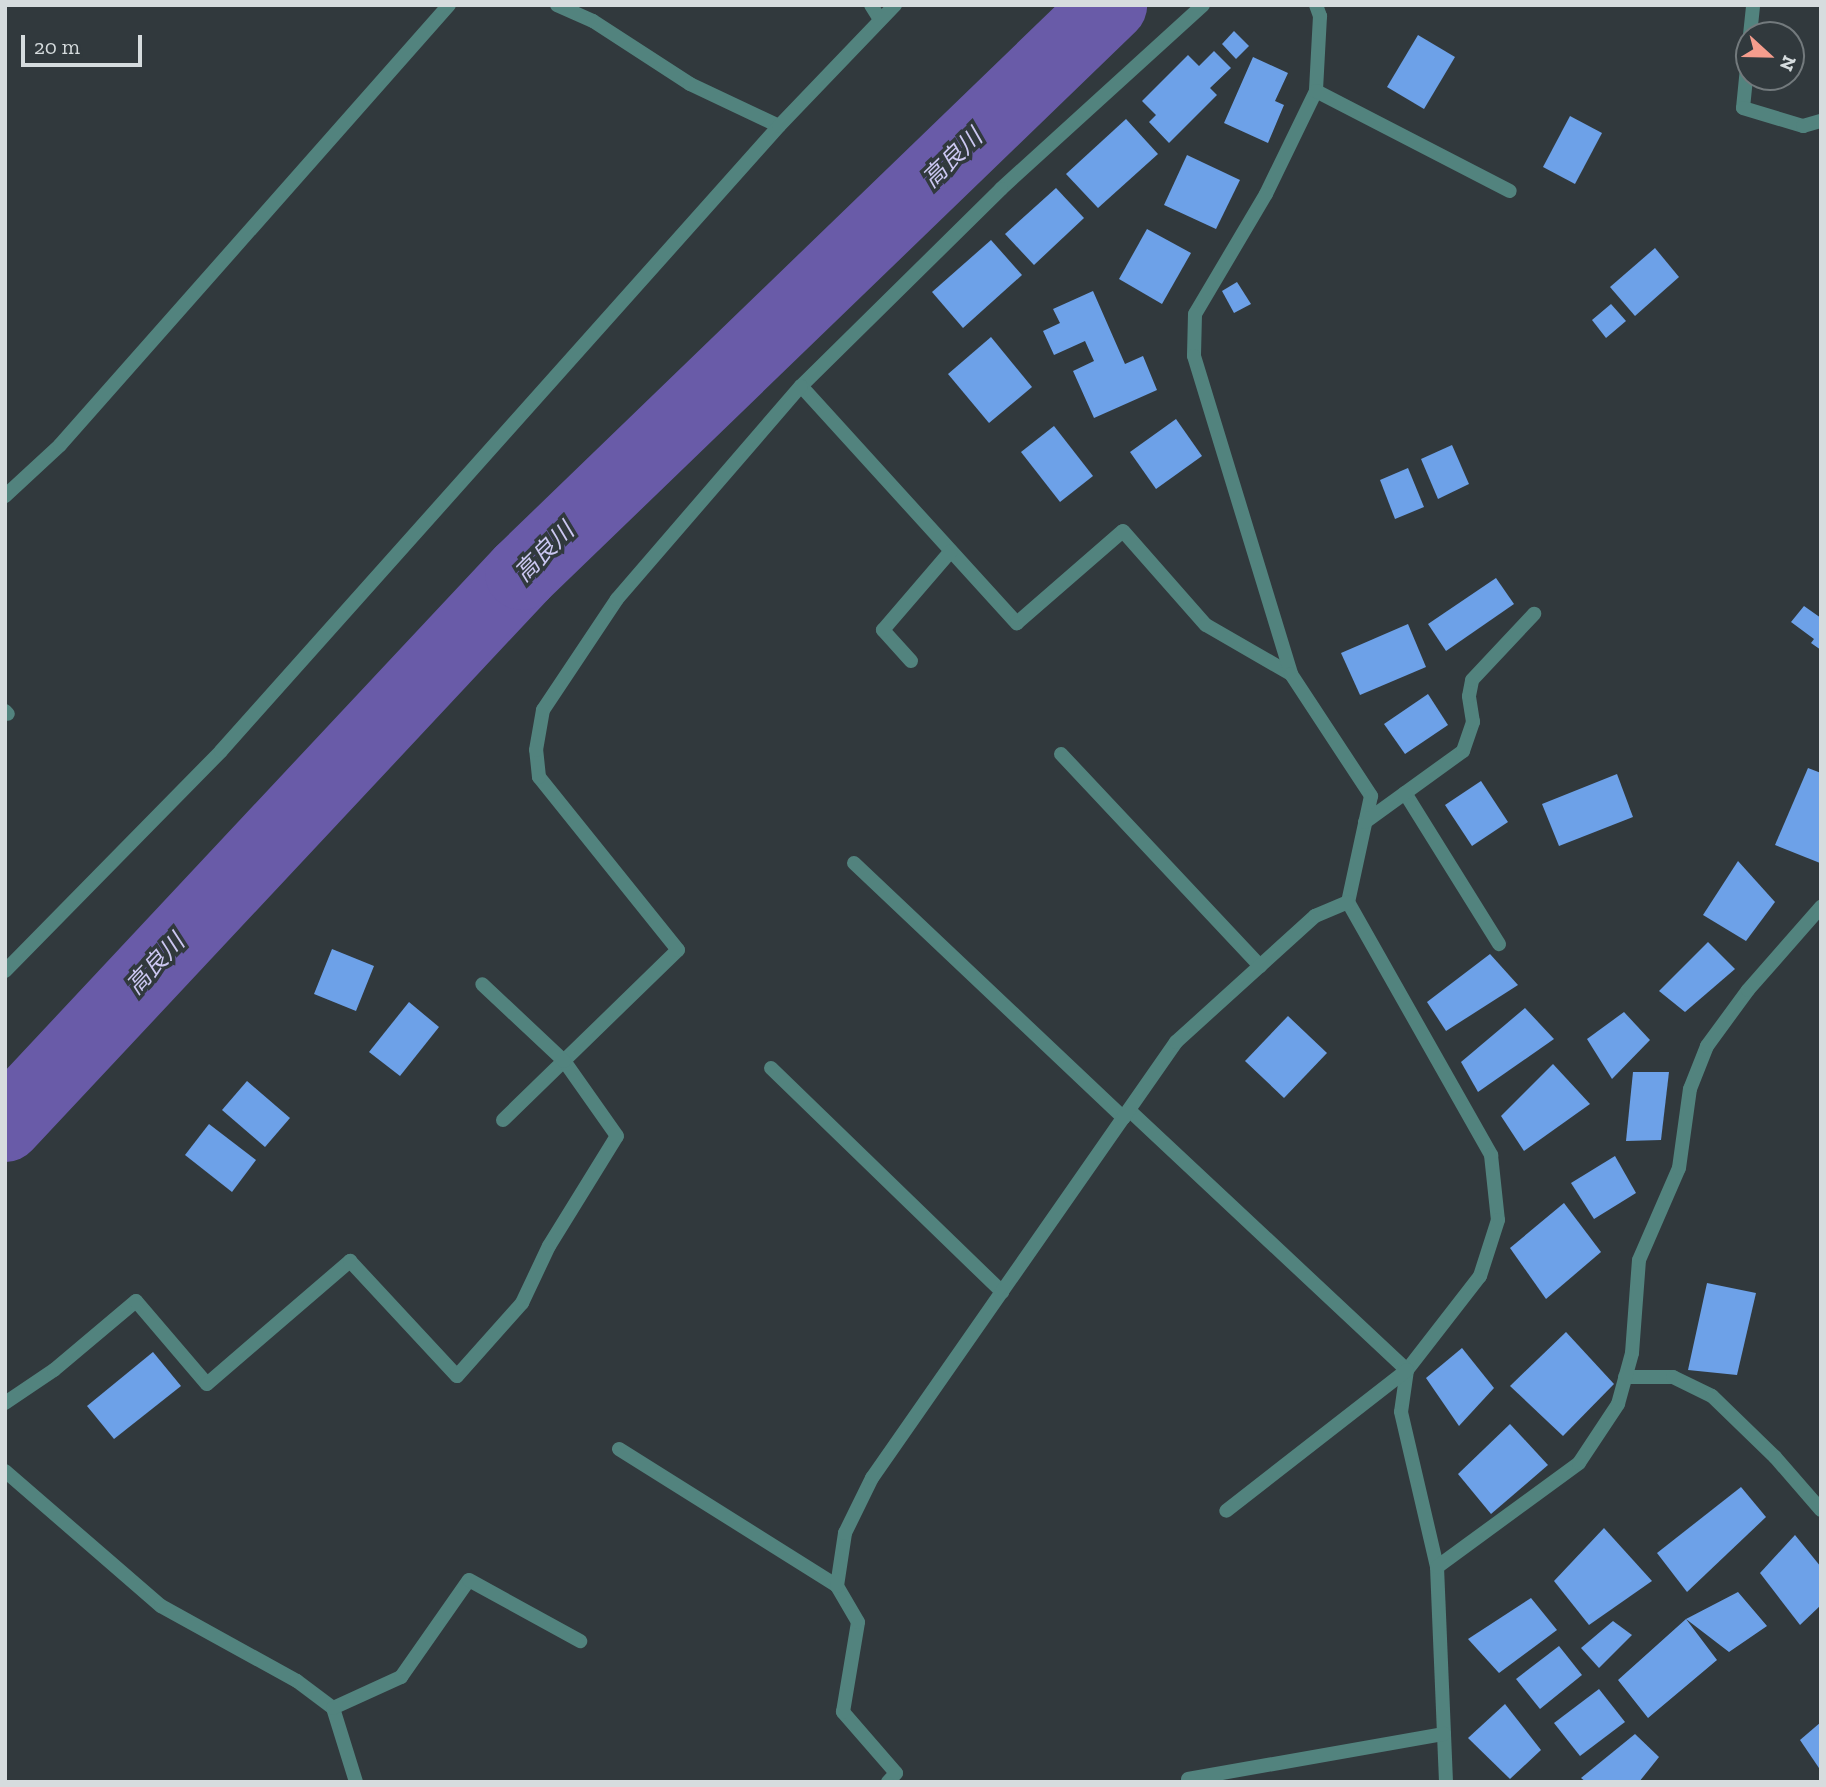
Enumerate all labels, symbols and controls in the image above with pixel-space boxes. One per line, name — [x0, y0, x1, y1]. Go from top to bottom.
scale bar — [24, 21, 145, 65]
north arrow — [1735, 21, 1805, 91]
text: 20 m — [34, 34, 80, 59]
text: N — [1775, 52, 1801, 74]
water label: 高良川 — [916, 123, 988, 193]
water label: 高良川 — [508, 516, 580, 588]
water label: 高良川 — [120, 928, 190, 1000]

